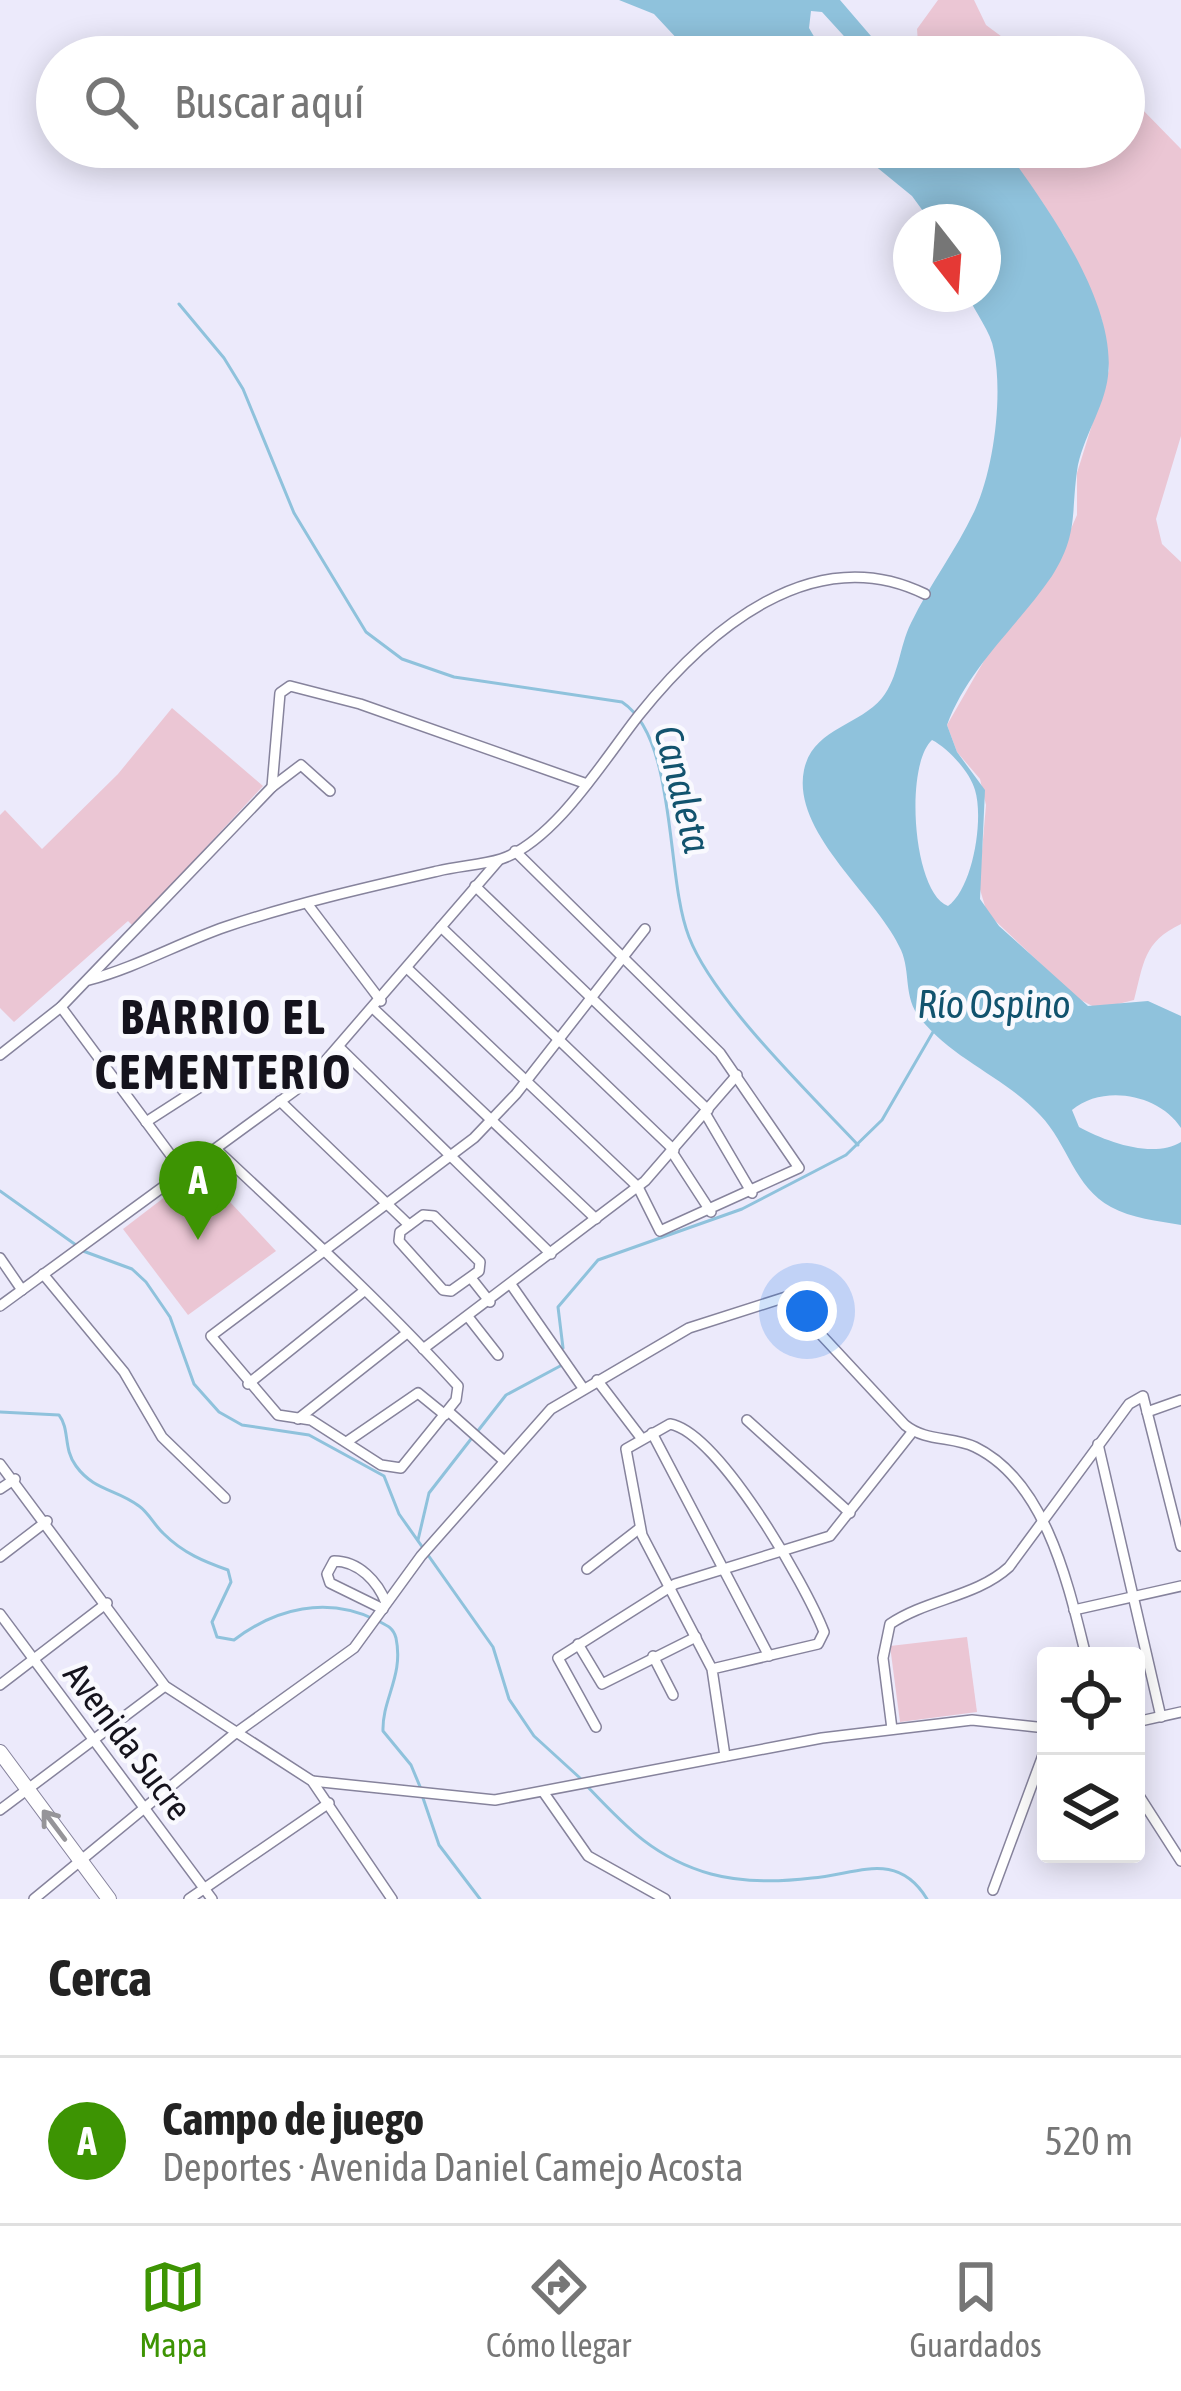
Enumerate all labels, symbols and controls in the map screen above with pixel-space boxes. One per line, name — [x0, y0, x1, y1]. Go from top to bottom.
search box — [36, 36, 1145, 168]
icon: search — [78, 69, 144, 135]
text: Buscar aquí — [174, 76, 364, 128]
north arrow — [893, 204, 1001, 312]
water label: Canaleta — [646, 721, 720, 857]
water label: Río Ospino — [917, 982, 1071, 1026]
district label: BARRIO EL CEMENTERIO — [95, 989, 353, 1099]
pin: A — [159, 1141, 237, 1240]
your location — [777, 1281, 837, 1341]
map controls — [1037, 1647, 1145, 1863]
button: locate — [1037, 1647, 1145, 1755]
street label: Avenida Sucre — [55, 1654, 201, 1828]
button: layers — [1037, 1755, 1145, 1863]
one-way arrow — [42, 1810, 68, 1842]
text: Cerca — [48, 1948, 152, 2007]
text: Campo de juego — [162, 2093, 424, 2145]
text: A — [77, 2119, 97, 2163]
text: 520 m — [1045, 2119, 1133, 2163]
text: Deportes · Avenida Daniel Camejo Acosta — [162, 2145, 744, 2189]
tab: Mapa — [139, 2254, 208, 2364]
tab: Cómo llegar — [486, 2254, 631, 2364]
tab: Guardados — [909, 2254, 1042, 2364]

